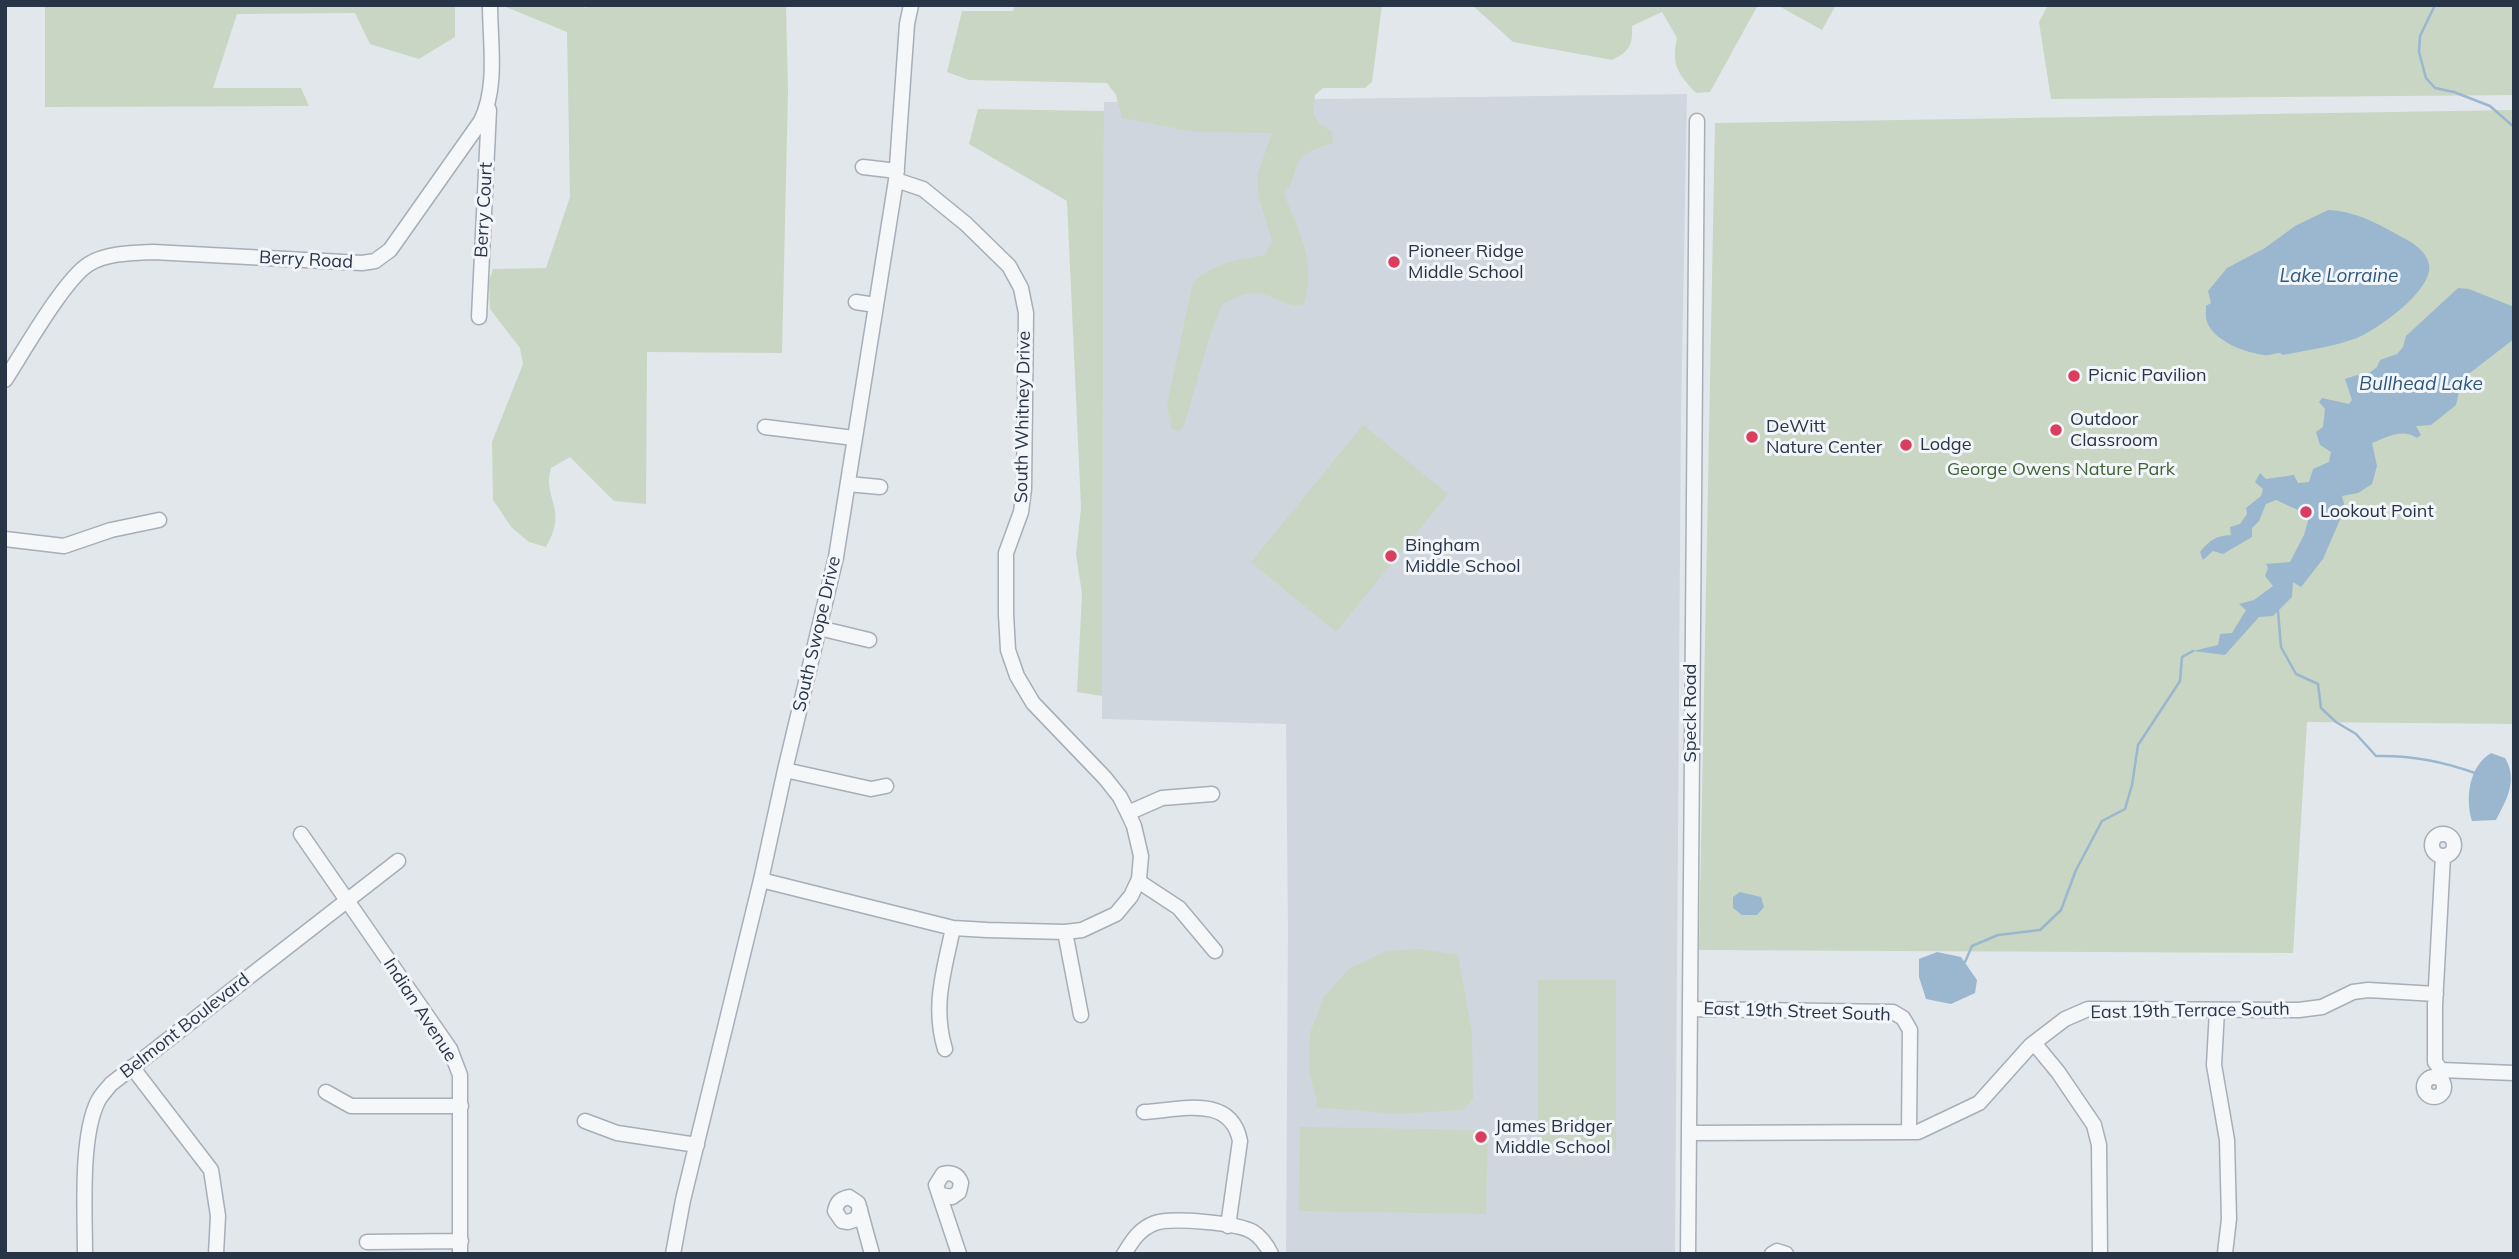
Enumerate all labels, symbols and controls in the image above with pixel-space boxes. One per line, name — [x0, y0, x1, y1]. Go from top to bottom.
street label: Berry Court — [471, 162, 497, 258]
place label: Pioneer Ridge Middle School — [1408, 241, 1524, 284]
street label: Berry Road — [258, 247, 354, 273]
marker: Pioneer Ridge Middle School — [1386, 254, 1402, 270]
water label: Lake Lorraine — [2280, 265, 2398, 287]
street label: South Whitney Drive — [1011, 331, 1035, 503]
place label: Picnic Pavilion — [2088, 365, 2207, 387]
marker: Picnic Pavilion — [2066, 368, 2082, 384]
water label: Bullhead Lake — [2359, 373, 2483, 395]
place label: Outdoor Classroom — [2070, 409, 2158, 452]
place label: DeWitt Nature Center — [1766, 416, 1882, 458]
marker: Outdoor Classroom — [2048, 422, 2064, 438]
marker: DeWitt Nature Center — [1744, 429, 1760, 445]
place label: Lodge — [1920, 434, 1971, 456]
marker: Lodge — [1898, 437, 1914, 453]
park label: George Owens Nature Park — [1947, 459, 2175, 481]
place label: Lookout Point — [2320, 501, 2434, 523]
marker: Lookout Point — [2298, 504, 2314, 520]
place label: Bingham Middle School — [1405, 535, 1521, 578]
marker: Bingham Middle School — [1383, 548, 1399, 564]
street label: South Swope Drive — [789, 554, 845, 714]
street label: Speck Road — [1680, 664, 1702, 762]
street label: Indian Avenue — [379, 954, 461, 1066]
street label: Belmont Boulevard — [116, 969, 254, 1083]
street label: East 19th Street South — [1703, 998, 1891, 1026]
street label: East 19th Terrace South — [2090, 998, 2290, 1024]
place label: James Bridger Middle School — [1495, 1116, 1612, 1158]
marker: James Bridger Middle School — [1473, 1129, 1489, 1145]

